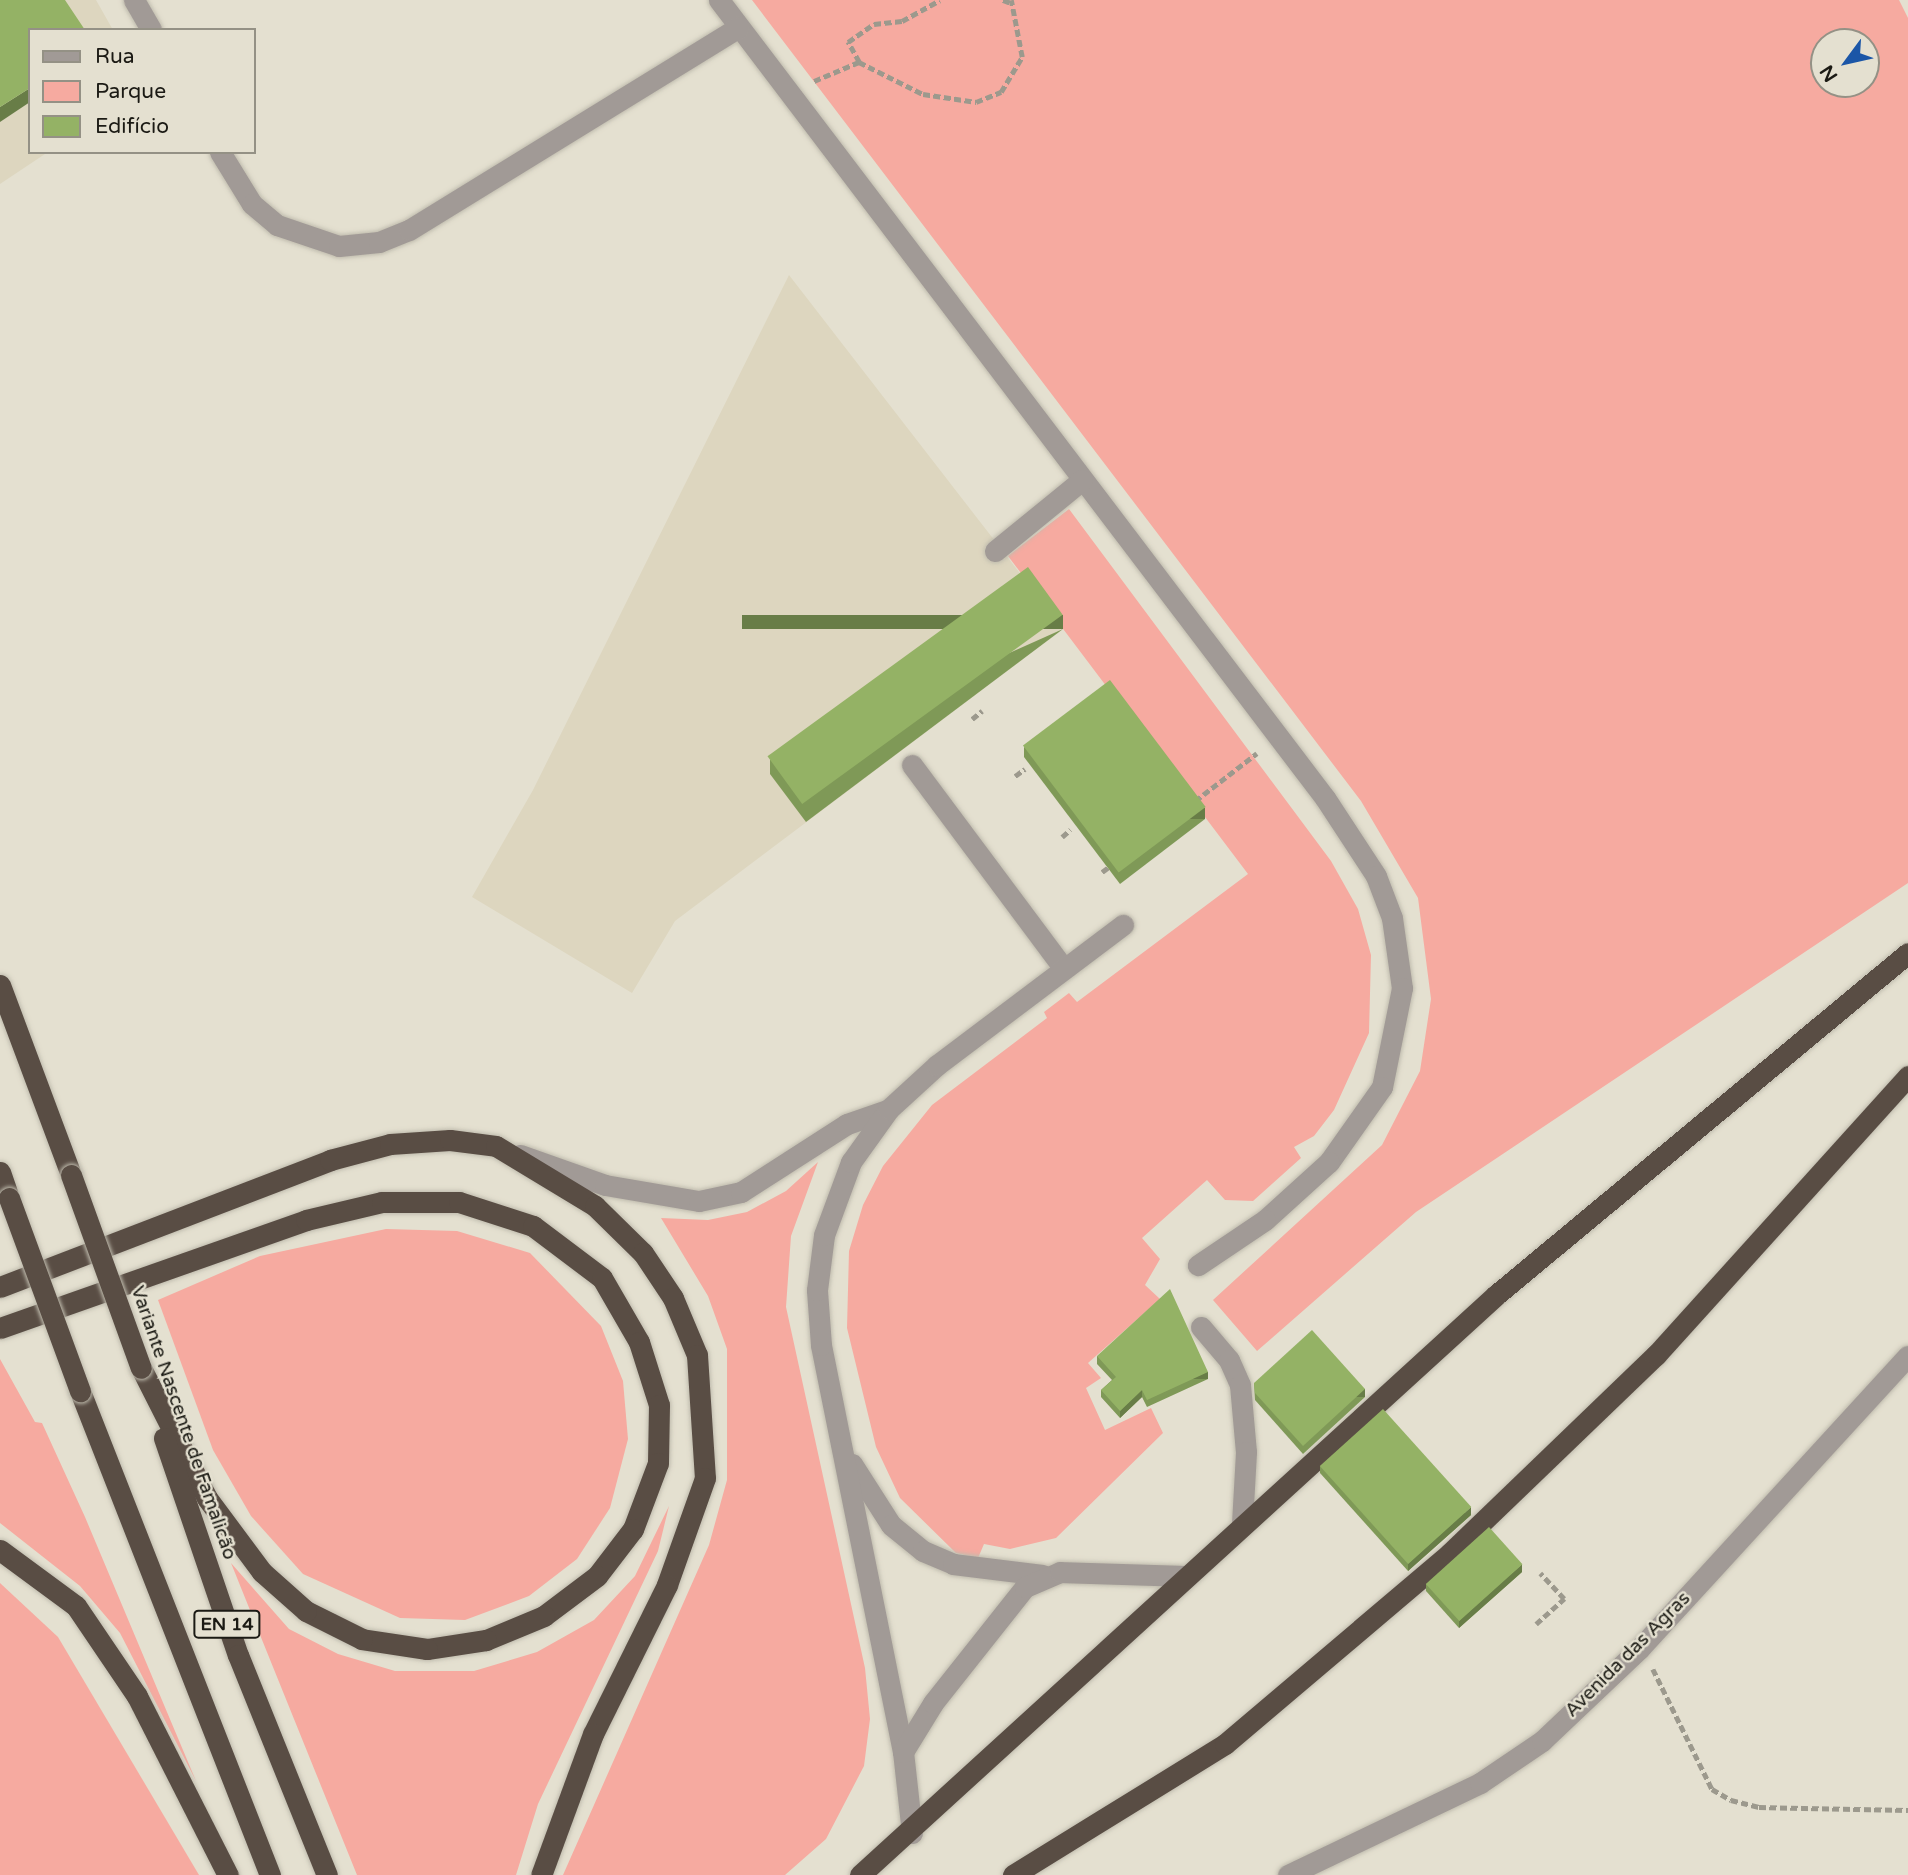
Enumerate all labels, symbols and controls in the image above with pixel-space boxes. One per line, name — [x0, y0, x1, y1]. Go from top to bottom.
legend — [28, 28, 256, 154]
north arrow — [1810, 28, 1880, 98]
text: Rua — [95, 44, 135, 69]
text: N — [1816, 61, 1842, 86]
text: Parque — [95, 79, 166, 104]
text: Edifício — [95, 114, 169, 139]
street label: Variante Nascente de Famalicão — [125, 1283, 241, 1563]
street label: Avenida das Agras — [1561, 1588, 1695, 1722]
road number: EN 14 — [192, 1610, 262, 1638]

